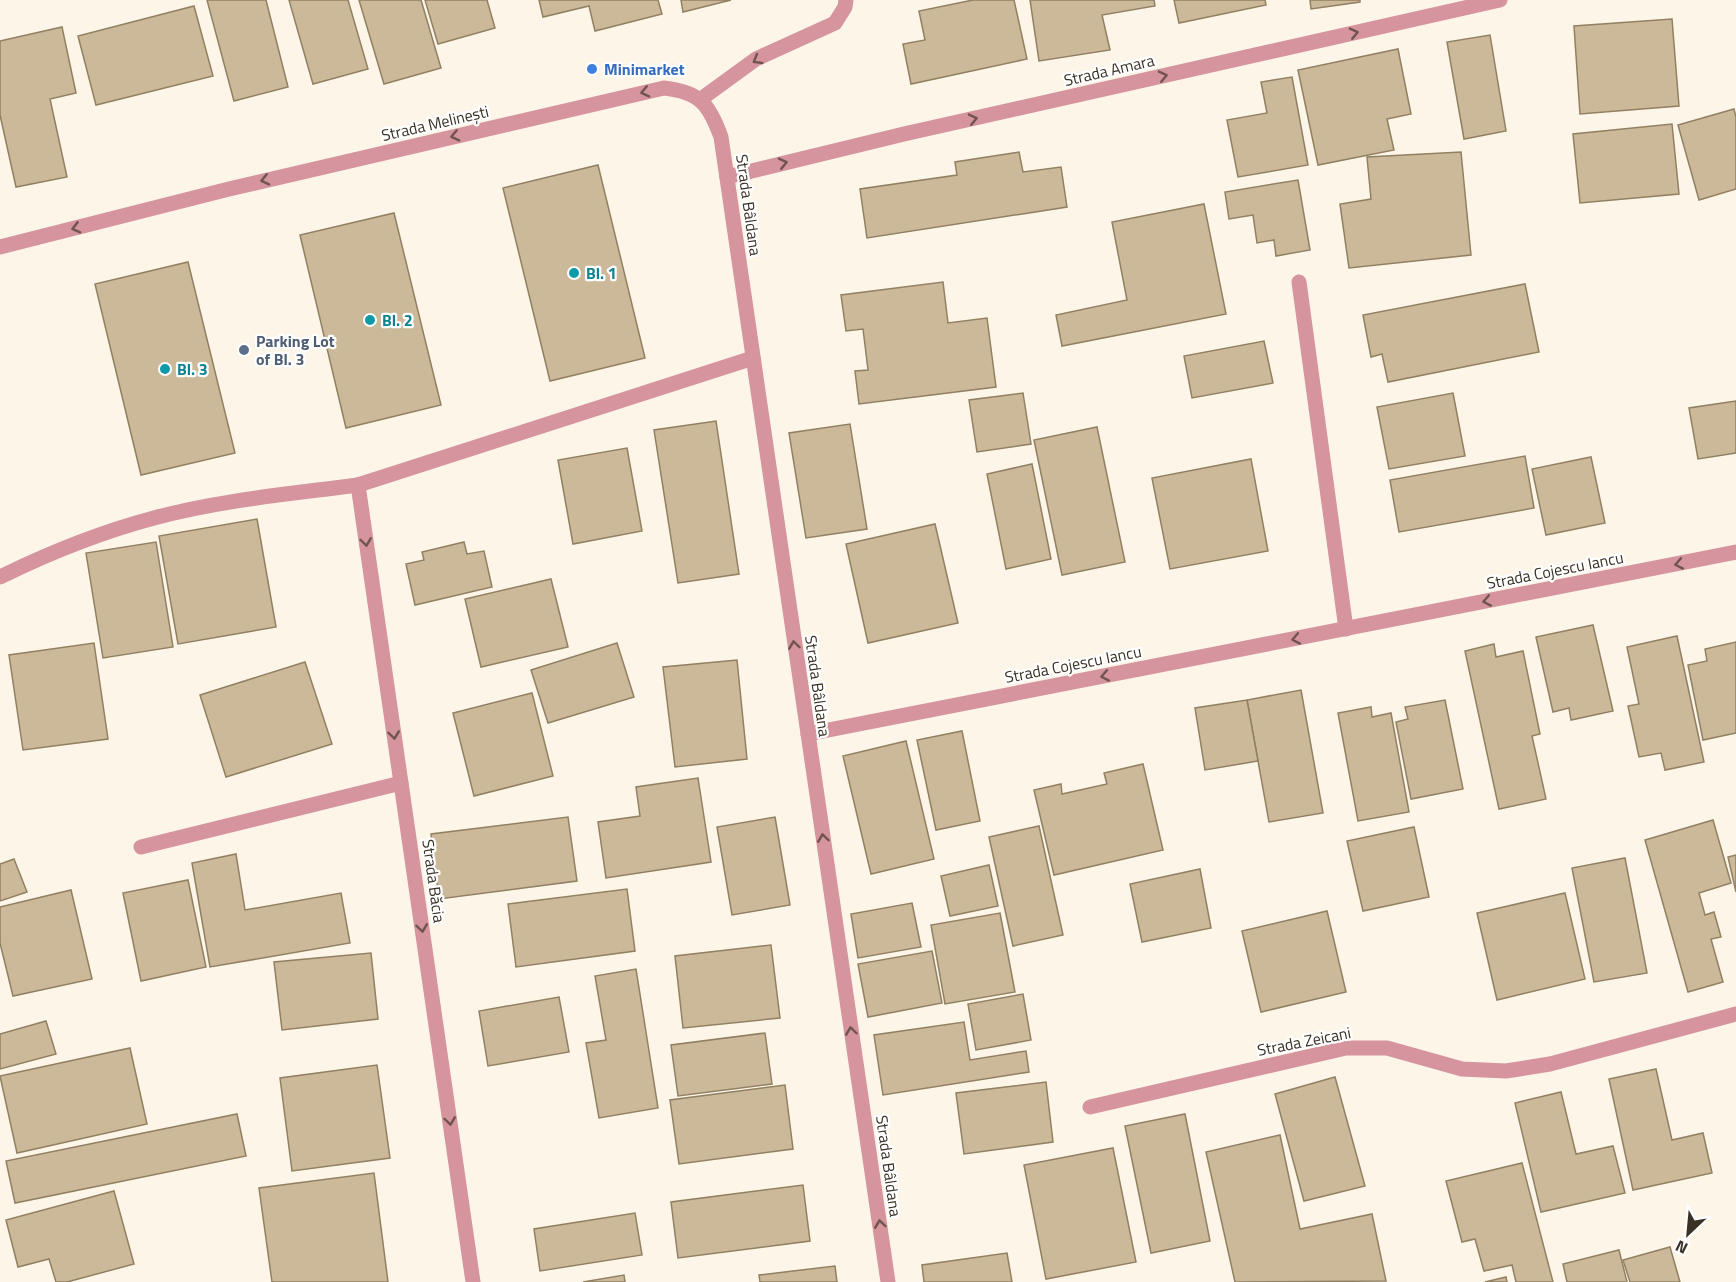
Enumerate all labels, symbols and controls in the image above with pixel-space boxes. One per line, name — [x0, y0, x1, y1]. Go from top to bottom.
one-way arrow — [1348, 27, 1358, 40]
street label: Strada Amara — [1061, 48, 1157, 92]
one-way arrow — [752, 52, 763, 64]
place label: Minimarket — [604, 57, 685, 81]
marker: Minimarket — [585, 62, 599, 76]
one-way arrow — [1158, 70, 1168, 83]
one-way arrow — [641, 85, 651, 98]
street label: Strada Melinești — [379, 99, 491, 147]
one-way arrow — [968, 113, 978, 126]
one-way arrow — [451, 129, 461, 142]
street label: Strada Bâldana — [730, 153, 768, 257]
one-way arrow — [778, 158, 788, 171]
one-way arrow — [261, 173, 271, 186]
one-way arrow — [71, 220, 81, 233]
place label: Bl. 1 — [586, 261, 617, 285]
marker: Bl. 1 — [567, 266, 581, 280]
place label: Bl. 2 — [382, 308, 413, 332]
marker: Bl. 2 — [363, 313, 377, 327]
place label: Parking Lot of Bl. 3 — [256, 329, 335, 371]
marker: Parking Lot of Bl. 3 — [237, 343, 251, 357]
place label: Bl. 3 — [177, 357, 208, 381]
marker: Bl. 3 — [158, 362, 172, 376]
one-way arrow — [360, 538, 372, 547]
street label: Strada Cojescu Iancu — [1485, 545, 1625, 595]
one-way arrow — [1674, 557, 1684, 570]
one-way arrow — [1483, 594, 1493, 607]
one-way arrow — [1291, 632, 1301, 645]
street label: Strada Bâldana — [799, 634, 837, 738]
street label: Strada Cojescu Iancu — [1003, 639, 1143, 689]
one-way arrow — [789, 641, 801, 650]
one-way arrow — [1100, 669, 1110, 682]
one-way arrow — [388, 731, 400, 740]
one-way arrow — [817, 834, 829, 843]
street label: Strada Băcia — [416, 838, 452, 924]
one-way arrow — [416, 924, 428, 933]
street label: Strada Zeicani — [1255, 1020, 1353, 1062]
one-way arrow — [846, 1027, 858, 1036]
street label: Strada Bâldana — [870, 1114, 908, 1218]
one-way arrow — [444, 1117, 456, 1126]
north arrow — [1658, 1204, 1718, 1264]
one-way arrow — [874, 1220, 886, 1229]
text: N — [1671, 1234, 1692, 1261]

